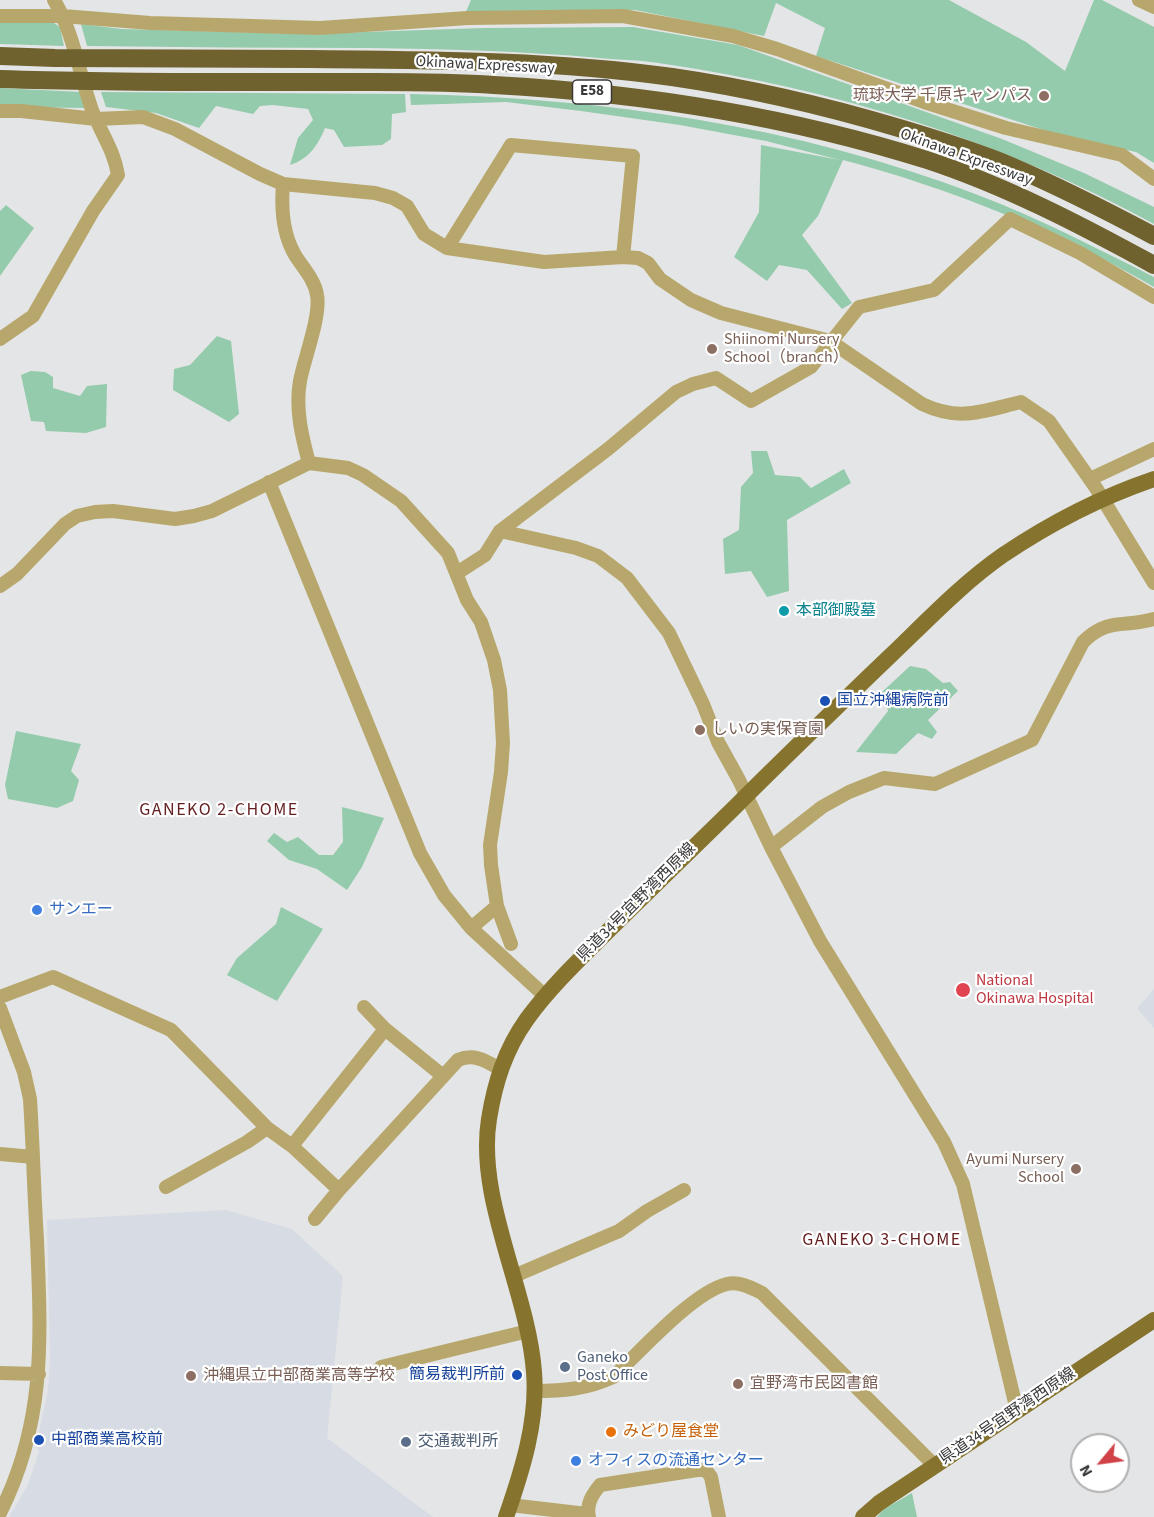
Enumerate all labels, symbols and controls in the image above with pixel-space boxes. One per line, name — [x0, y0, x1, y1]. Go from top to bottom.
street label: Okinawa Expressway — [415, 53, 555, 79]
road number: E58 — [572, 80, 612, 104]
place label: 琉球大学 千原キャンパス — [853, 86, 1032, 106]
marker: 琉球大学 千原キャンパス — [1037, 89, 1051, 103]
street label: Okinawa Expressway — [897, 125, 1035, 191]
place label: Shiinomi Nursery School（branch） — [724, 330, 849, 368]
marker: Shiinomi Nursery School（branch） — [705, 342, 719, 356]
place label: 本部御殿墓 — [796, 601, 876, 621]
marker: 本部御殿墓 — [777, 604, 791, 618]
place label: 国立沖縄病院前 — [837, 691, 949, 711]
marker: 国立沖縄病院前 — [818, 694, 832, 708]
place label: しいの実保育園 — [712, 720, 824, 740]
marker: しいの実保育園 — [693, 723, 707, 737]
district label: GANEKO 2-CHOME — [139, 800, 299, 822]
street label: 県道34号宜野湾西原線 — [574, 840, 700, 966]
place label: サンエー — [49, 900, 113, 920]
marker: サンエー — [30, 903, 44, 917]
place label: National Okinawa Hospital — [976, 971, 1094, 1009]
marker: National Okinawa Hospital — [954, 981, 972, 999]
place label: Ayumi Nursery School — [966, 1150, 1064, 1188]
marker: Ayumi Nursery School — [1069, 1162, 1083, 1176]
district label: GANEKO 3-CHOME — [802, 1230, 962, 1252]
place label: Ganeko Post Office — [577, 1348, 648, 1386]
marker: Ganeko Post Office — [558, 1360, 572, 1374]
street label: 県道34号宜野湾西原線 — [936, 1364, 1080, 1470]
place label: 簡易裁判所前 — [409, 1365, 505, 1385]
place label: 沖縄県立中部商業高等学校 — [203, 1366, 395, 1386]
marker: 簡易裁判所前 — [510, 1368, 524, 1382]
marker: 沖縄県立中部商業高等学校 — [184, 1369, 198, 1383]
place label: 宜野湾市民図書館 — [750, 1374, 878, 1394]
marker: 宜野湾市民図書館 — [731, 1377, 745, 1391]
place label: みどり屋食堂 — [623, 1422, 719, 1442]
marker: みどり屋食堂 — [604, 1425, 618, 1439]
place label: 中部商業高校前 — [51, 1430, 163, 1450]
place label: 交通裁判所 — [418, 1432, 498, 1452]
marker: 中部商業高校前 — [32, 1433, 46, 1447]
north arrow — [1070, 1433, 1130, 1493]
marker: 交通裁判所 — [399, 1435, 413, 1449]
place label: オフィスの流通センター — [588, 1451, 764, 1471]
marker: オフィスの流通センター — [569, 1454, 583, 1468]
text: N — [1074, 1461, 1098, 1481]

